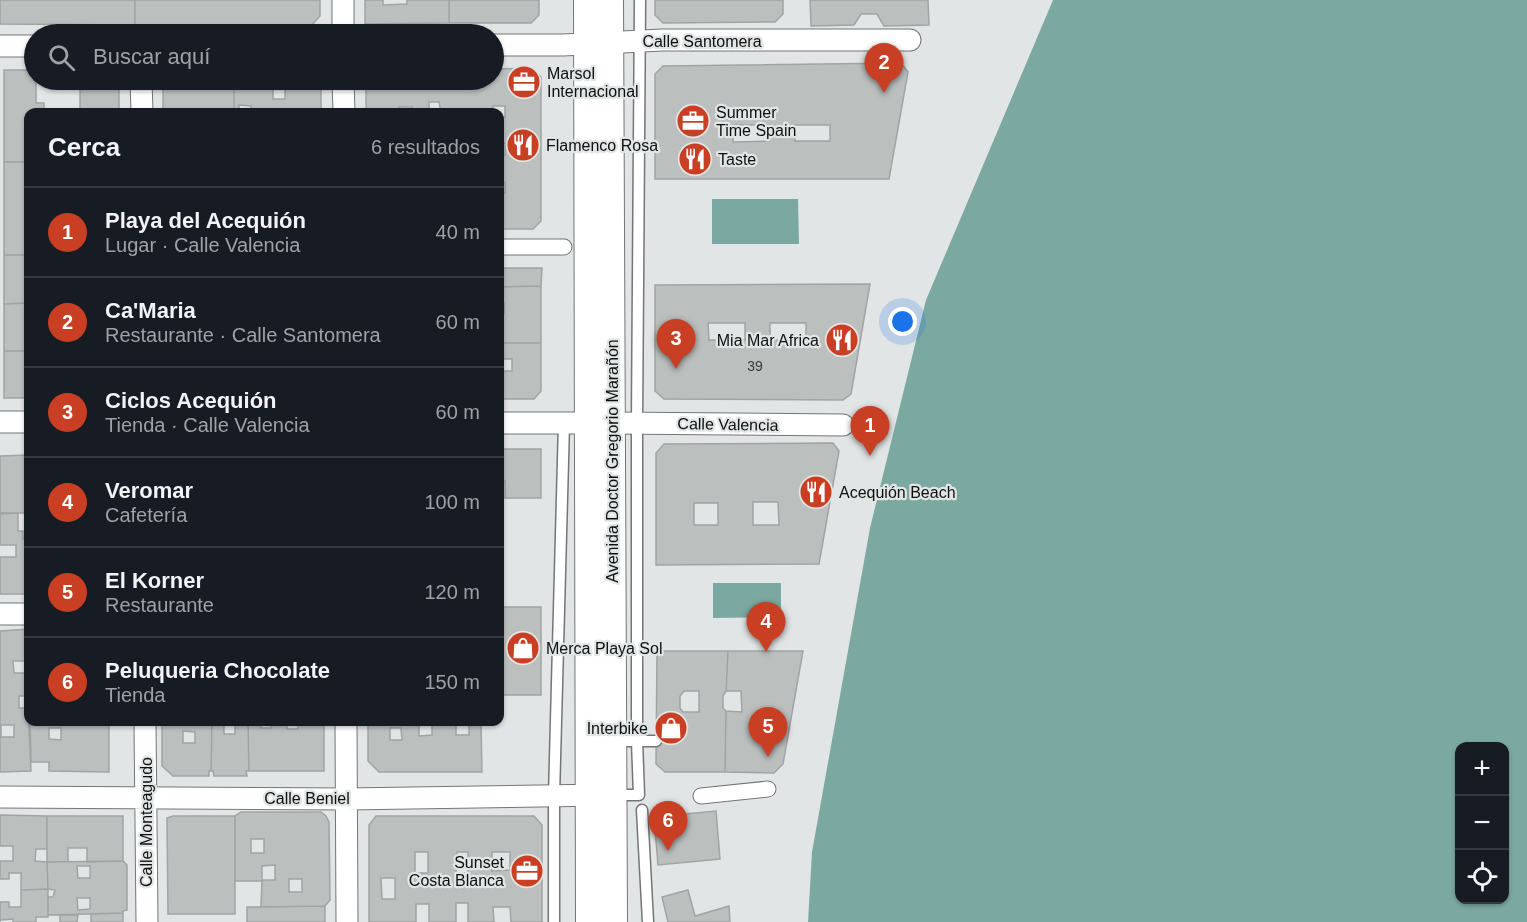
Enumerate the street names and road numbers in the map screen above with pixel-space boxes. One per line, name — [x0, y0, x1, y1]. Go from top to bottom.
street label: Calle Santomera — [642, 33, 762, 50]
street label: Avenida Doctor Gregorio Marañón — [604, 339, 621, 583]
street label: Calle Valencia — [677, 415, 779, 434]
street label: Calle Monteagudo — [138, 757, 155, 887]
street label: Calle Beniel — [264, 790, 350, 807]

